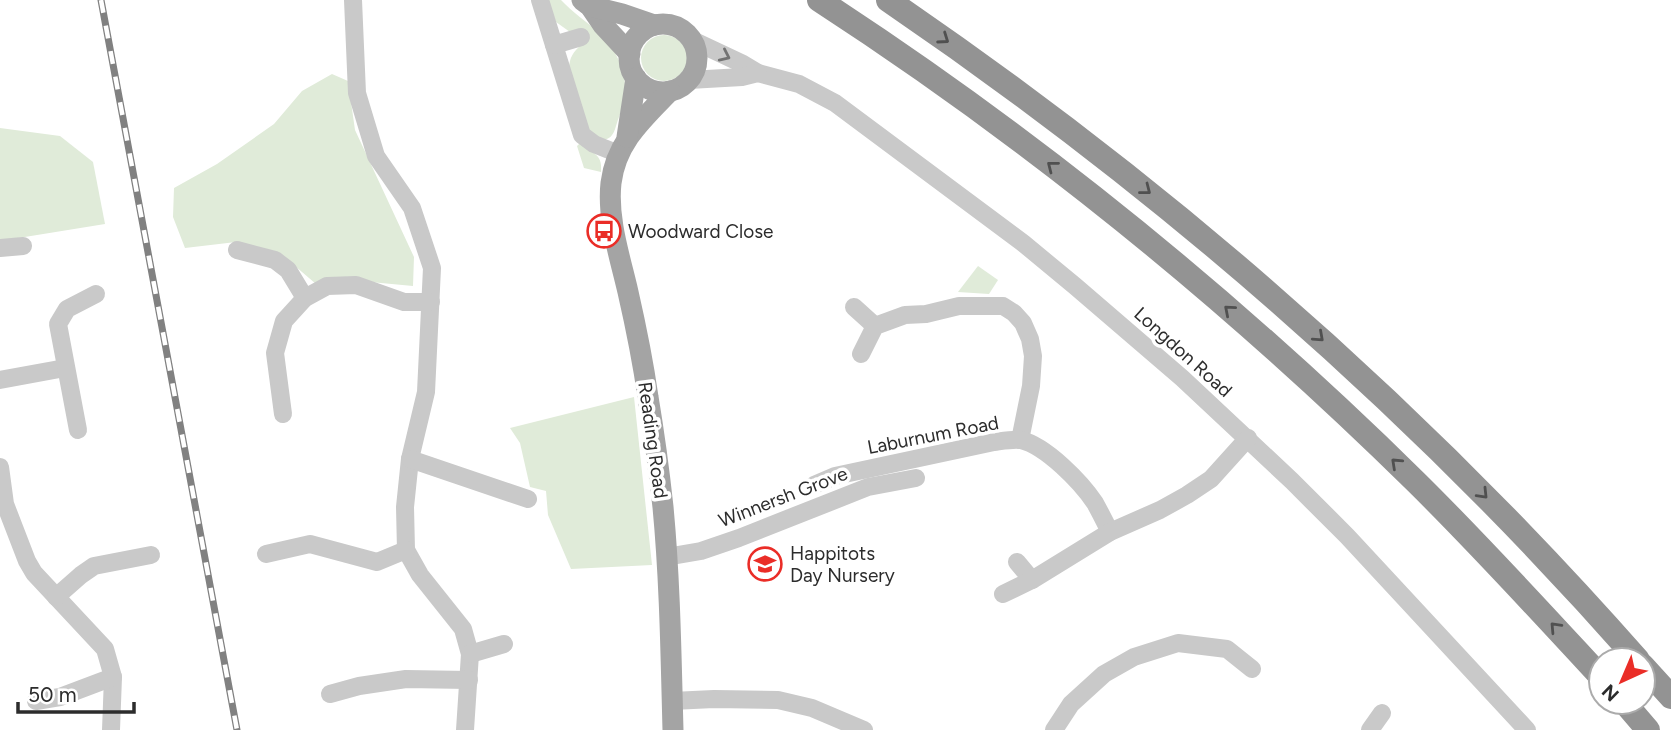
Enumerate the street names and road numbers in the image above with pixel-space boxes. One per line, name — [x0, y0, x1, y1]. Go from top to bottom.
street label: Longdon Road — [1129, 302, 1237, 402]
street label: Reading Road — [633, 380, 673, 500]
street label: Laburnum Road — [865, 411, 1001, 459]
street label: Winnersh Grove — [715, 462, 851, 532]

